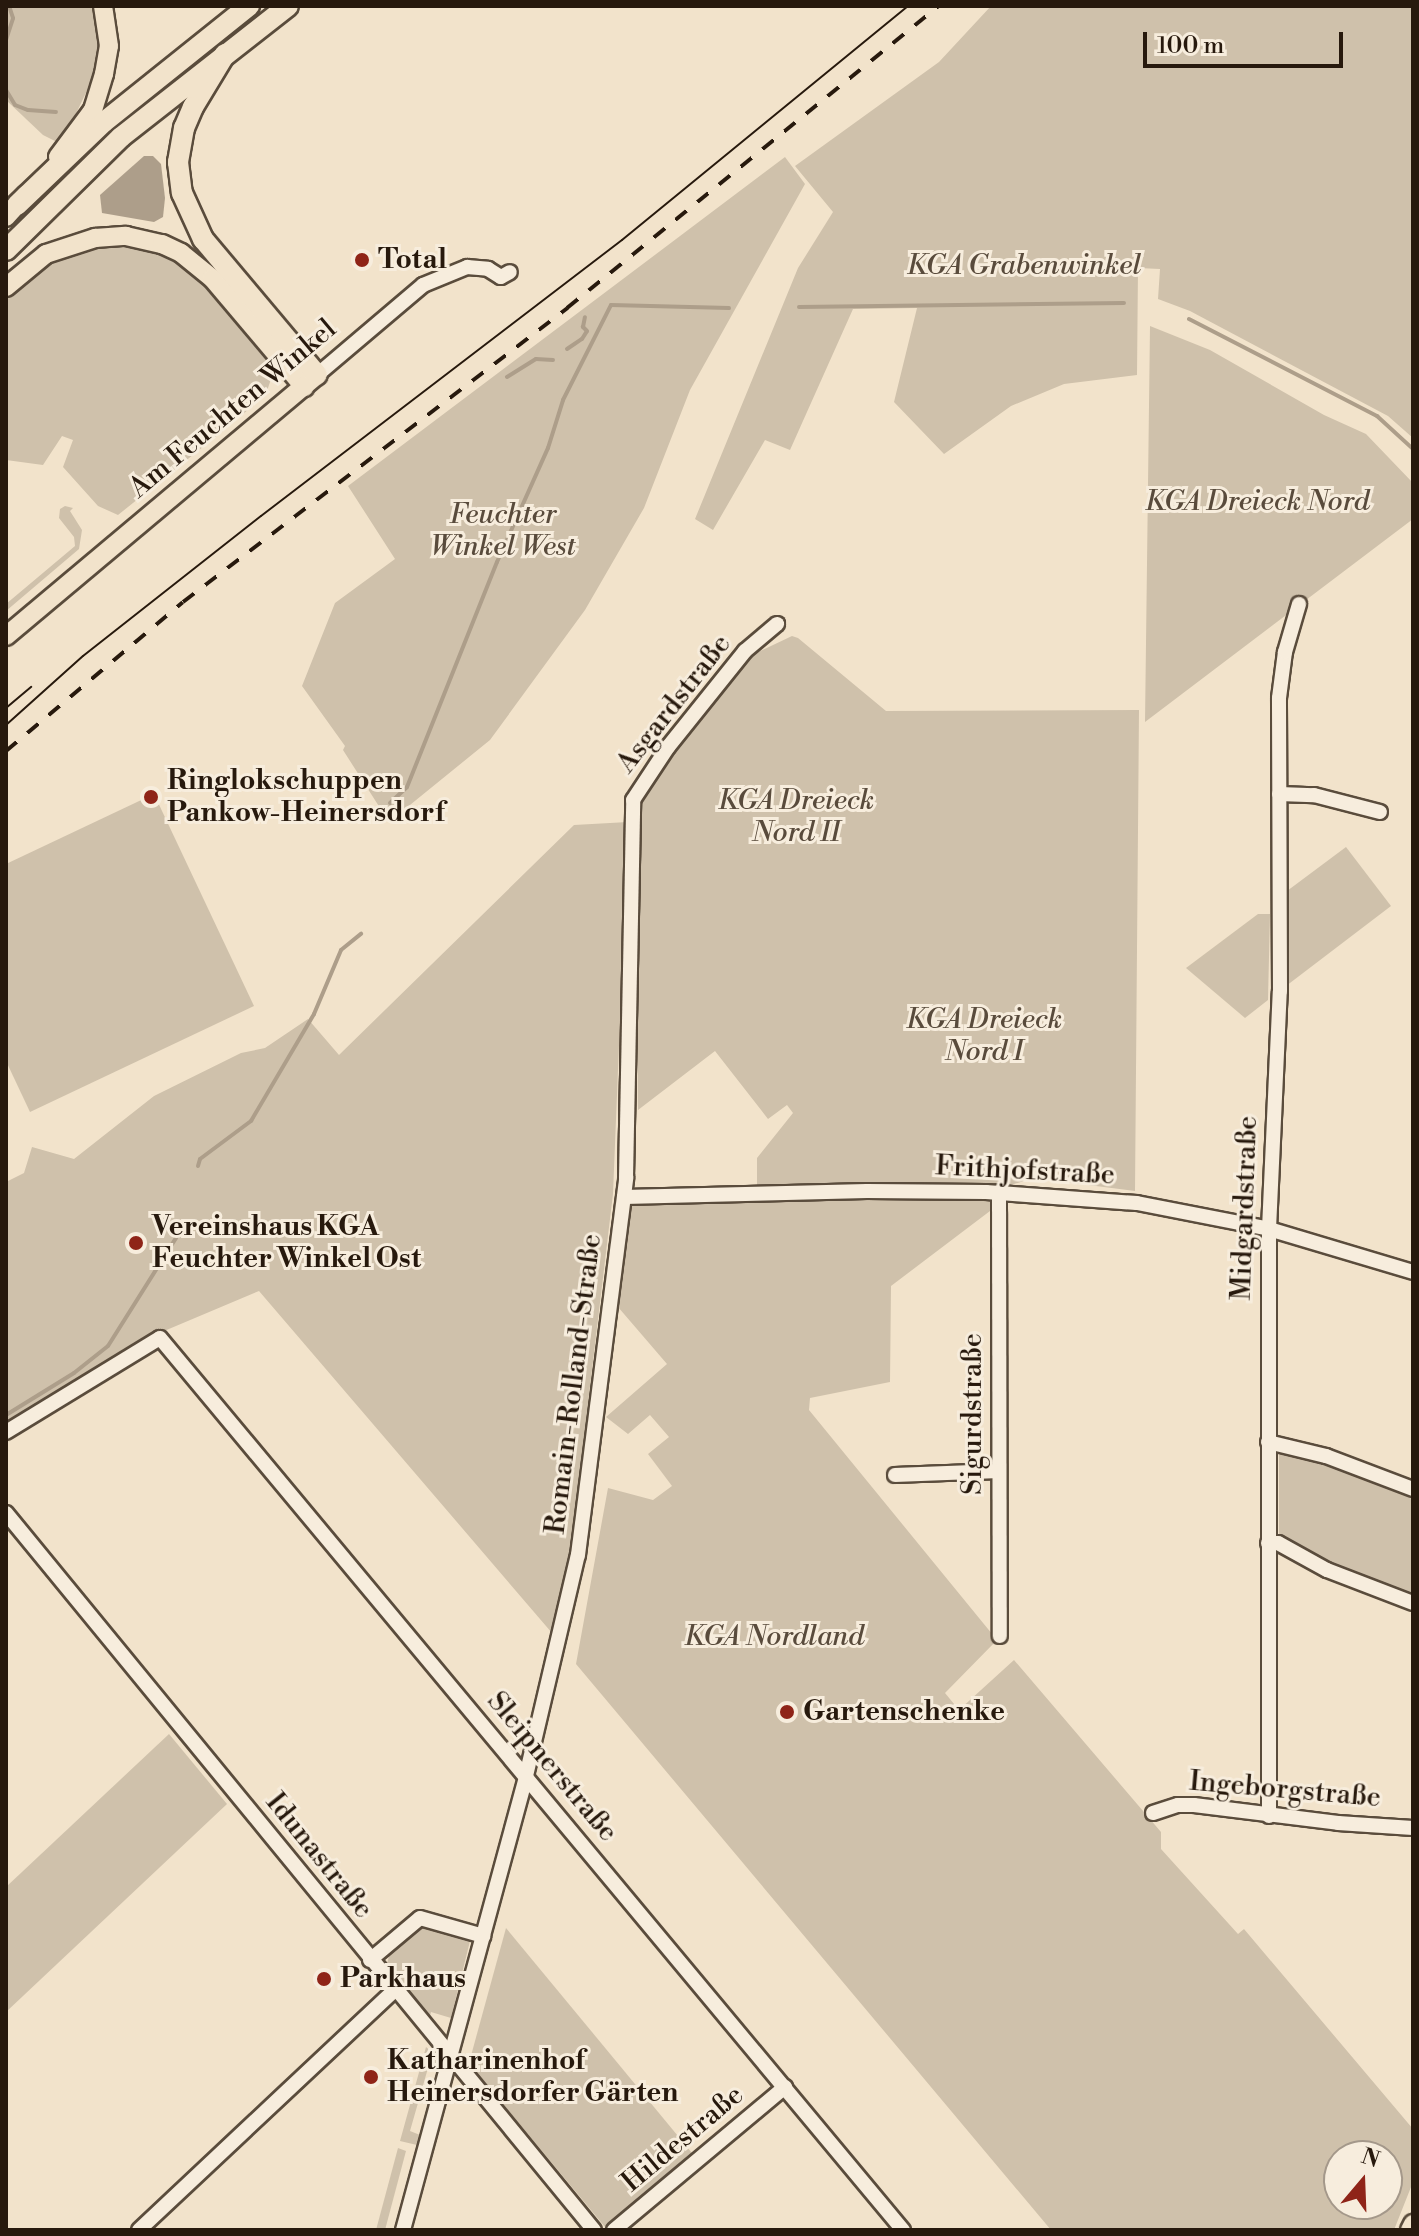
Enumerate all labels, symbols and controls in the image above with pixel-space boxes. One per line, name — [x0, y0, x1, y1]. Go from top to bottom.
scale bar — [1147, 16, 1347, 66]
text: 100 m — [1157, 31, 1224, 61]
place label: Total — [378, 243, 447, 277]
park label: KGA Grabenwinkel — [907, 249, 1141, 283]
marker: Total — [353, 251, 371, 269]
street label: Am Feuchten Winkel — [123, 313, 343, 505]
park label: KGA Dreieck Nord — [1145, 485, 1369, 519]
park label: Feuchter Winkel West — [430, 498, 576, 564]
street label: Asgardstraße — [610, 628, 738, 780]
place label: Ringlokschuppen Pankow-Heinersdorf — [167, 764, 445, 830]
park label: KGA Dreieck Nord II — [718, 784, 874, 850]
marker: Ringlokschuppen Pankow-Heinersdorf — [142, 788, 160, 806]
park label: KGA Dreieck Nord I — [906, 1003, 1062, 1069]
street label: Midgardstraße — [1225, 1115, 1265, 1301]
street label: Frithjofstraße — [934, 1150, 1116, 1192]
place label: Vereinshaus KGA Feuchter Winkel Ost — [152, 1210, 421, 1276]
street label: Romain-Rolland-Straße — [539, 1232, 609, 1536]
marker: Vereinshaus KGA Feuchter Winkel Ost — [127, 1234, 145, 1252]
street label: Sigurdstraße — [956, 1333, 990, 1495]
park label: KGA Nordland — [684, 1620, 864, 1654]
street label: Sleipnerstraße — [480, 1685, 624, 1849]
place label: Gartenschenke — [803, 1695, 1005, 1729]
marker: Gartenschenke — [778, 1703, 796, 1721]
street label: Ingeborgstraße — [1188, 1765, 1382, 1815]
street label: Idunastraße — [258, 1786, 380, 1926]
place label: Parkhaus — [340, 1962, 466, 1996]
marker: Parkhaus — [315, 1970, 333, 1988]
place label: Katharinenhof Heinersdorfer Gärten — [387, 2044, 679, 2110]
marker: Katharinenhof Heinersdorfer Gärten — [362, 2068, 380, 2086]
street label: Hildestraße — [615, 2078, 751, 2200]
north arrow — [1323, 2140, 1403, 2220]
text: N — [1358, 2143, 1383, 2174]

